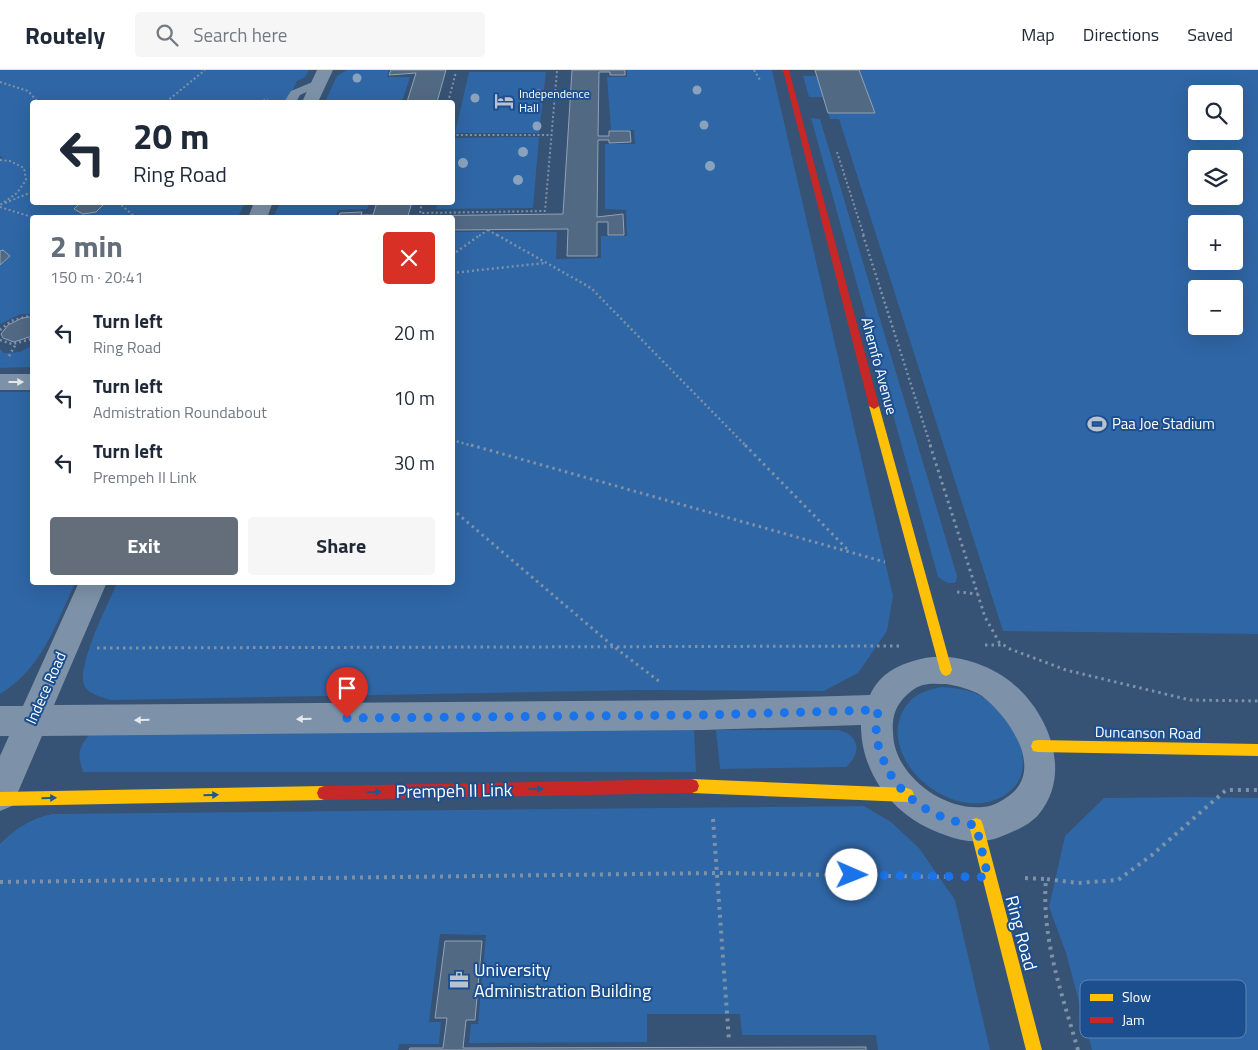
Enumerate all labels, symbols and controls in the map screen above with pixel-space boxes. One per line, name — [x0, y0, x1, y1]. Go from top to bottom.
search box — [135, 12, 485, 57]
text: Routely — [25, 17, 105, 53]
text: Search here — [193, 20, 287, 49]
icon: search — [153, 21, 181, 49]
text: Map — [1021, 21, 1055, 48]
text: Directions — [1083, 21, 1159, 48]
text: Saved — [1187, 21, 1233, 48]
place label: Independence Hall — [519, 84, 590, 117]
map controls — [1188, 85, 1243, 335]
button: search — [1188, 85, 1243, 140]
hotel icon: Independence Hall — [493, 90, 515, 112]
text: 20 m — [133, 109, 209, 163]
icon: left — [50, 120, 115, 185]
button: layers — [1188, 150, 1243, 205]
text: Ring Road — [133, 157, 227, 191]
button: + — [1188, 215, 1243, 270]
text: 2 min — [50, 223, 123, 269]
button: close — [383, 232, 435, 284]
text: 150 m · 20:41 — [50, 265, 144, 289]
button: − — [1188, 280, 1243, 335]
text: Turn left — [93, 306, 163, 335]
street label: Ahemfo Avenue — [855, 315, 904, 417]
text: 20 m — [394, 318, 435, 347]
icon: left — [50, 319, 78, 347]
text: Ring Road — [93, 335, 161, 359]
text: Turn left — [93, 371, 163, 400]
one-way arrow — [9, 378, 25, 386]
text: 10 m — [394, 383, 435, 412]
icon: left — [50, 384, 78, 412]
text: Admistration Roundabout — [93, 400, 267, 424]
place label: Paa Joe Stadium — [1112, 412, 1215, 435]
sports icon: Paa Joe Stadium — [1086, 413, 1108, 435]
text: Turn left — [93, 436, 163, 465]
text: 30 m — [394, 448, 435, 477]
icon: left — [50, 449, 78, 477]
text: Prempeh II Link — [93, 465, 197, 489]
button: Exit — [50, 517, 238, 575]
button: Share — [248, 517, 435, 575]
street label: Indece Road — [19, 648, 72, 728]
pin — [326, 667, 368, 718]
icon: arrive — [333, 674, 361, 702]
one-way arrow — [296, 715, 312, 723]
one-way arrow — [133, 716, 149, 724]
street label: Duncanson Road — [1095, 720, 1201, 745]
street label: Prempeh II Link — [395, 776, 513, 805]
one-way arrow — [528, 785, 544, 793]
one-way arrow — [366, 788, 382, 796]
one-way arrow — [203, 791, 219, 799]
one-way arrow — [41, 794, 57, 802]
position arrow — [825, 848, 877, 900]
street label: Ring Road — [998, 892, 1044, 973]
place label: University Administration Building — [474, 956, 651, 1004]
office icon: University Administration Building — [448, 969, 470, 991]
legend — [1080, 980, 1246, 1038]
text: Slow — [1122, 986, 1151, 1007]
text: Jam — [1122, 1009, 1145, 1030]

